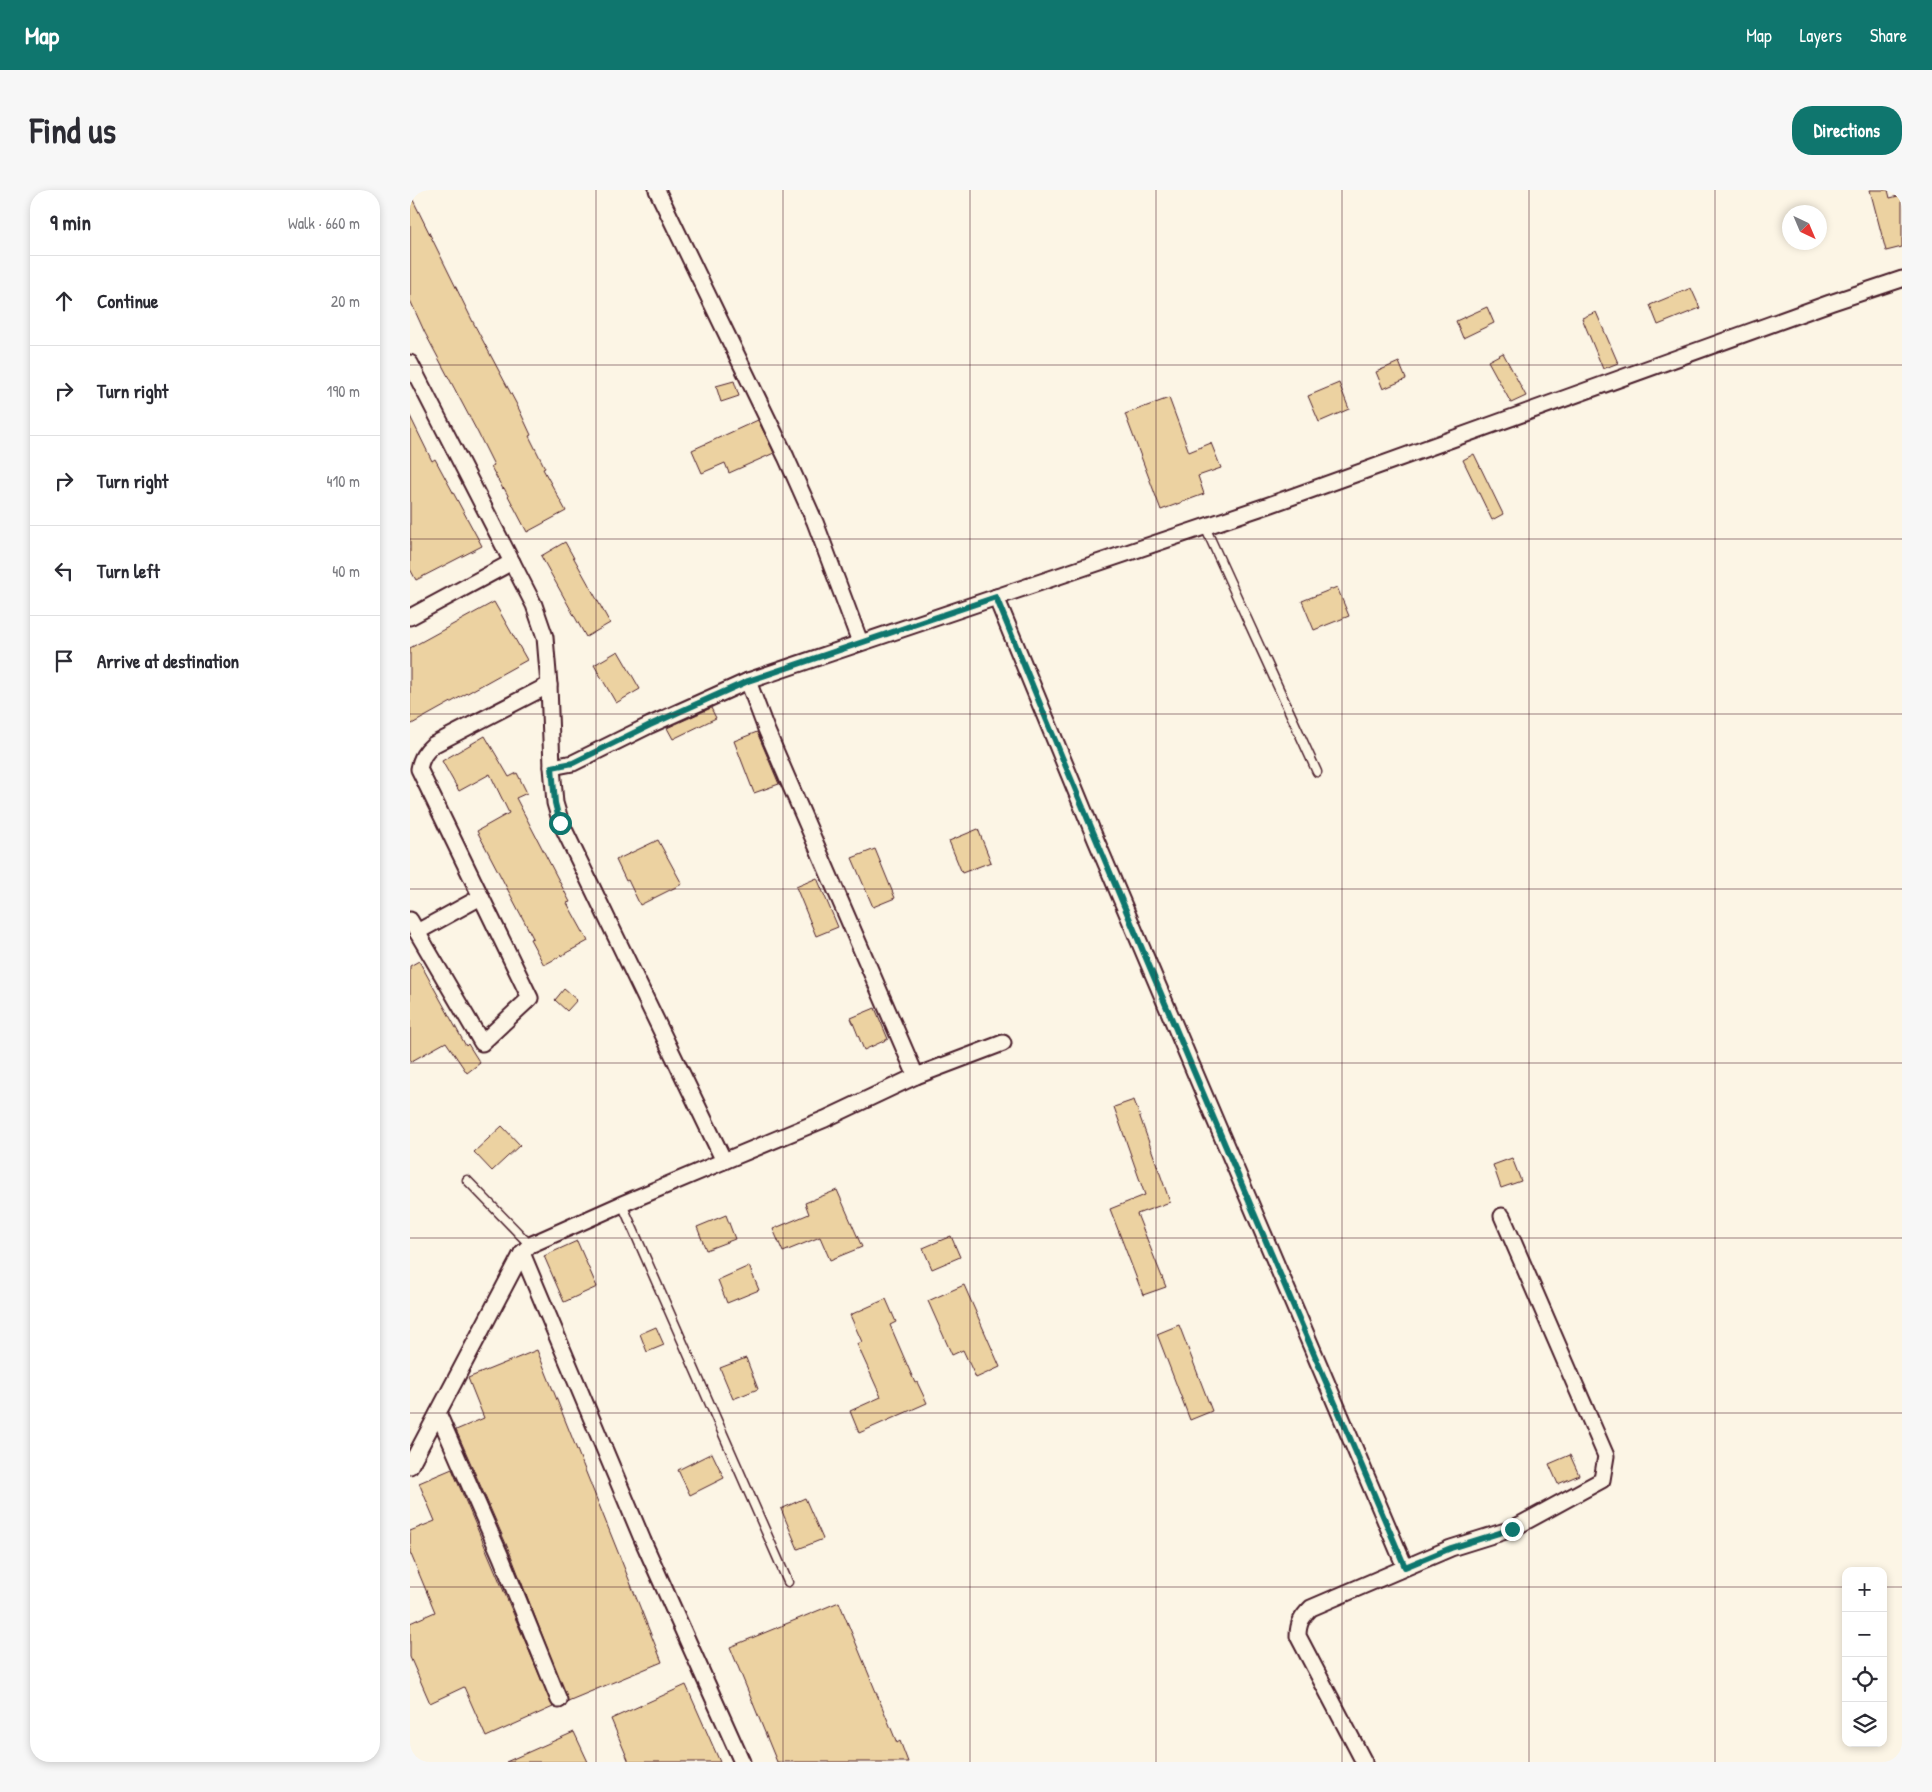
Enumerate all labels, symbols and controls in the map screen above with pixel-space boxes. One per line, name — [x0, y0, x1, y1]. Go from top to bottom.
text: Map — [25, 19, 59, 51]
text: Map — [1746, 23, 1772, 48]
text: Layers — [1800, 23, 1842, 48]
text: Share — [1870, 23, 1907, 48]
button: Directions — [1792, 106, 1902, 155]
text: Find us — [30, 107, 116, 154]
north arrow — [1782, 205, 1827, 250]
text: 9 min — [50, 208, 91, 237]
text: Walk · 660 m — [288, 212, 360, 234]
icon: ahead — [50, 287, 78, 315]
text: Continue — [97, 288, 158, 314]
text: 20 m — [331, 290, 360, 312]
icon: right — [50, 377, 78, 405]
text: Turn right — [97, 378, 168, 404]
text: 190 m — [327, 380, 360, 402]
icon: right — [50, 467, 78, 495]
text: Turn right — [97, 468, 168, 494]
text: 410 m — [326, 470, 360, 492]
icon: left — [50, 557, 78, 585]
text: Turn left — [97, 558, 160, 584]
text: 40 m — [332, 560, 360, 582]
icon: arrive — [50, 647, 78, 675]
text: Arrive at destination — [97, 648, 239, 674]
route start — [549, 812, 572, 835]
route end — [1501, 1518, 1524, 1541]
map controls — [1842, 1567, 1887, 1747]
button: + — [1842, 1567, 1887, 1612]
button: − — [1842, 1612, 1887, 1657]
button: locate — [1842, 1657, 1887, 1702]
button: layers — [1842, 1702, 1887, 1747]

